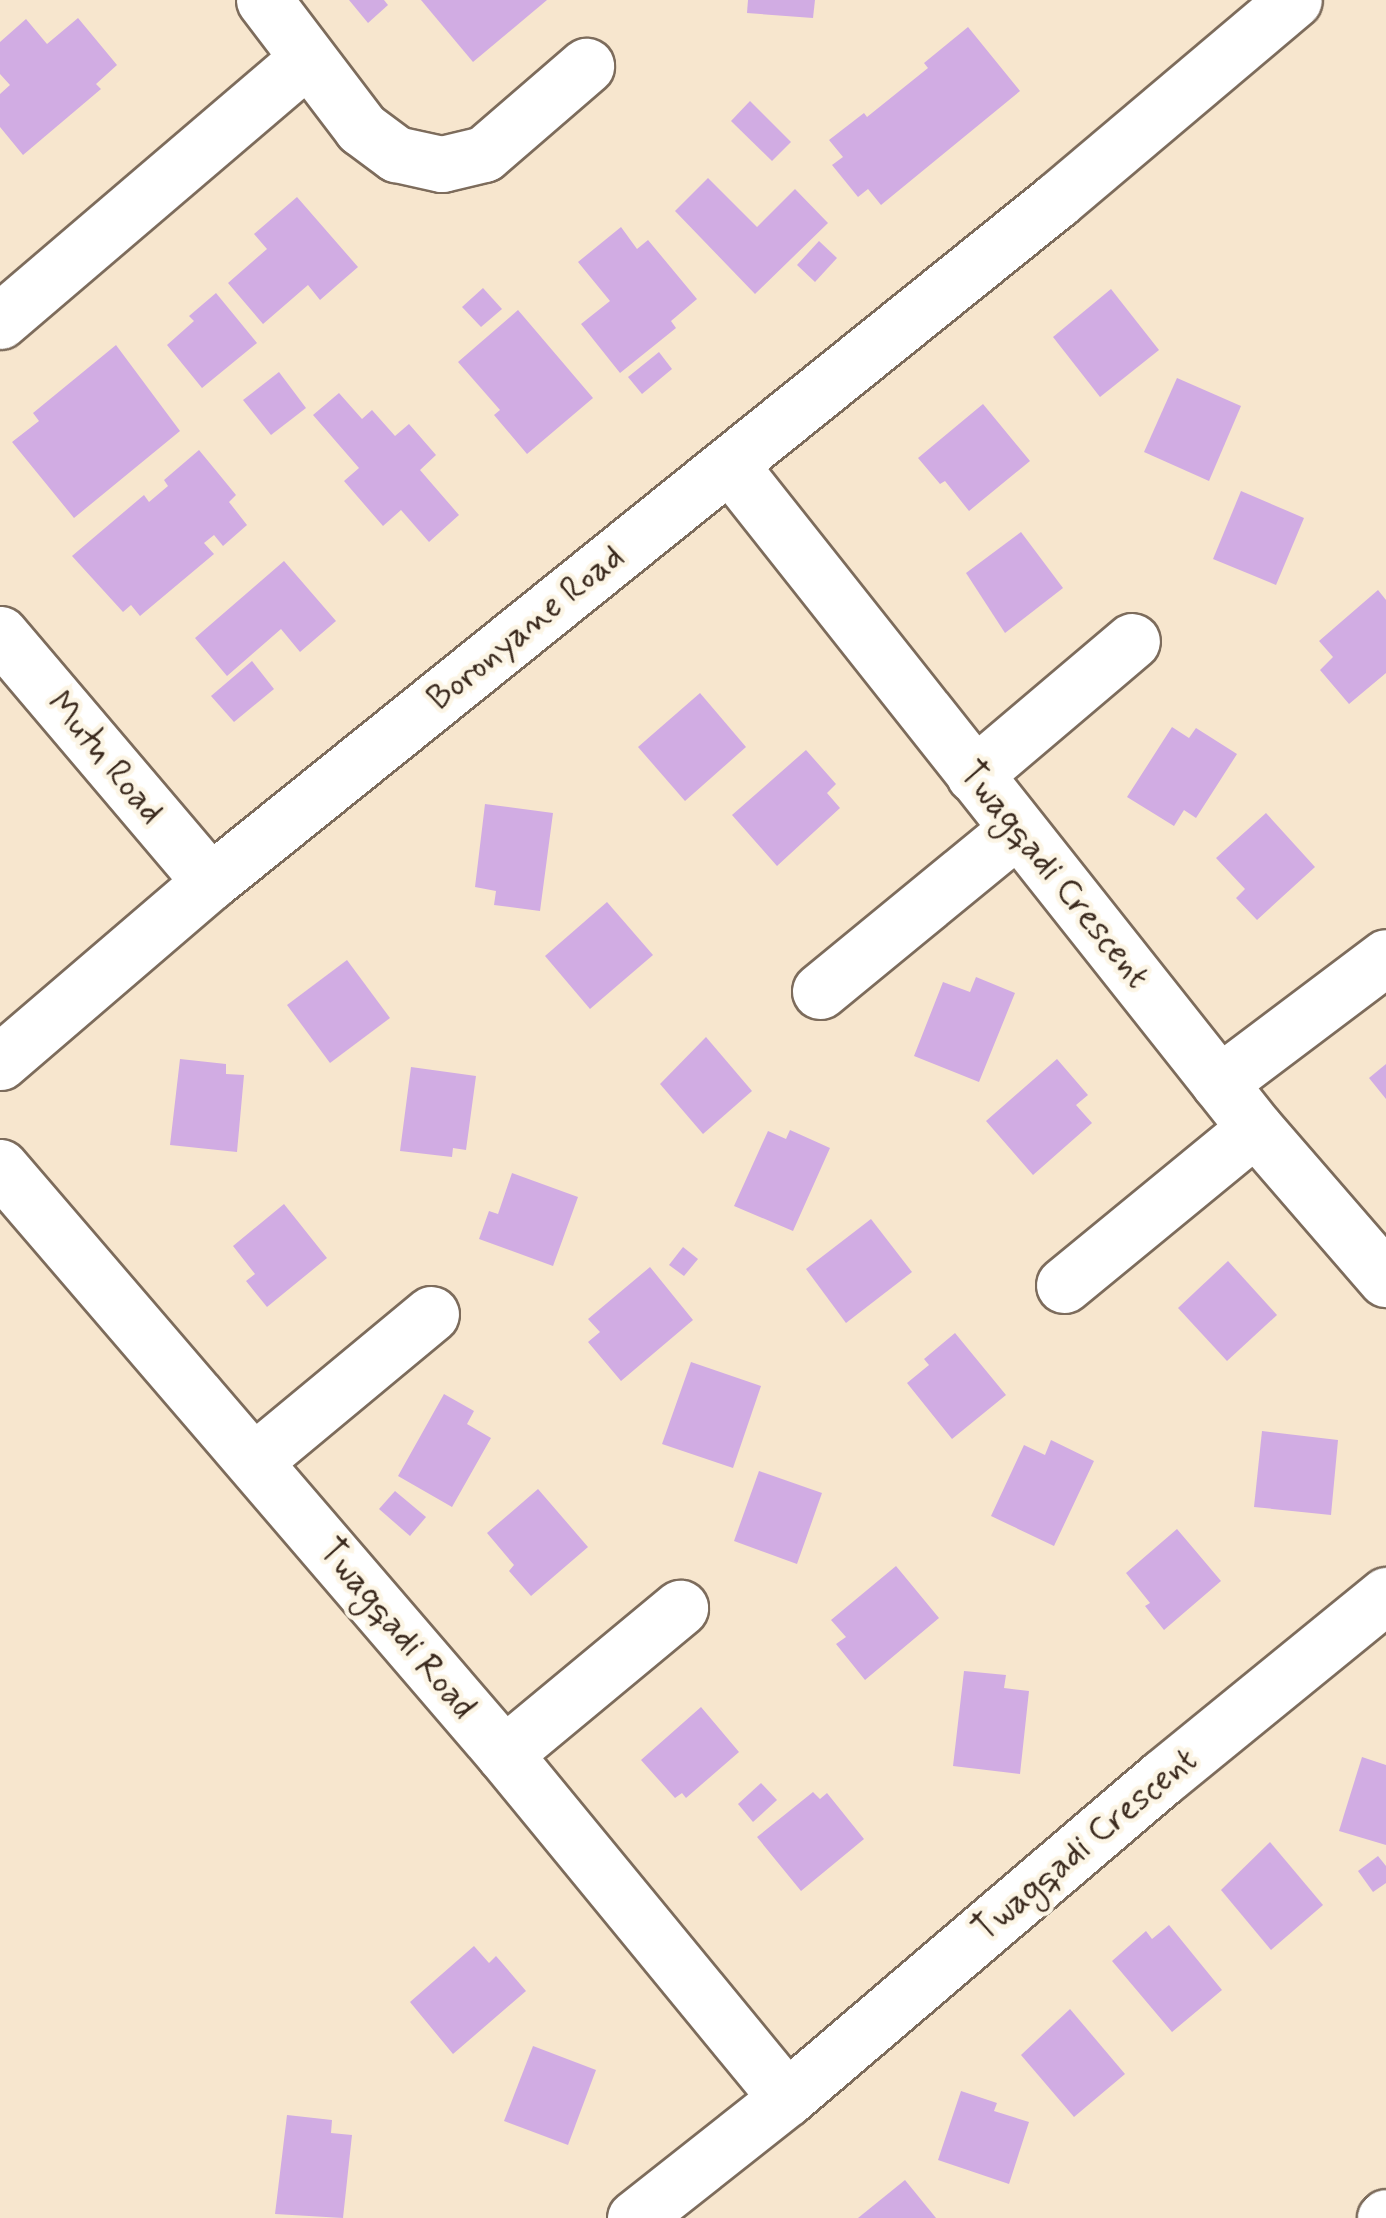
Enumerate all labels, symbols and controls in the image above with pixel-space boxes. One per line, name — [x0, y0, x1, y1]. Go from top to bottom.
street label: Boronyane Road — [419, 536, 633, 720]
street label: Mutu Road — [38, 683, 172, 833]
street label: Twagqadi Crescent — [948, 751, 1160, 999]
street label: Twagqadi Road — [310, 1531, 484, 1727]
street label: Twagqadi Crescent — [963, 1737, 1207, 1953]

